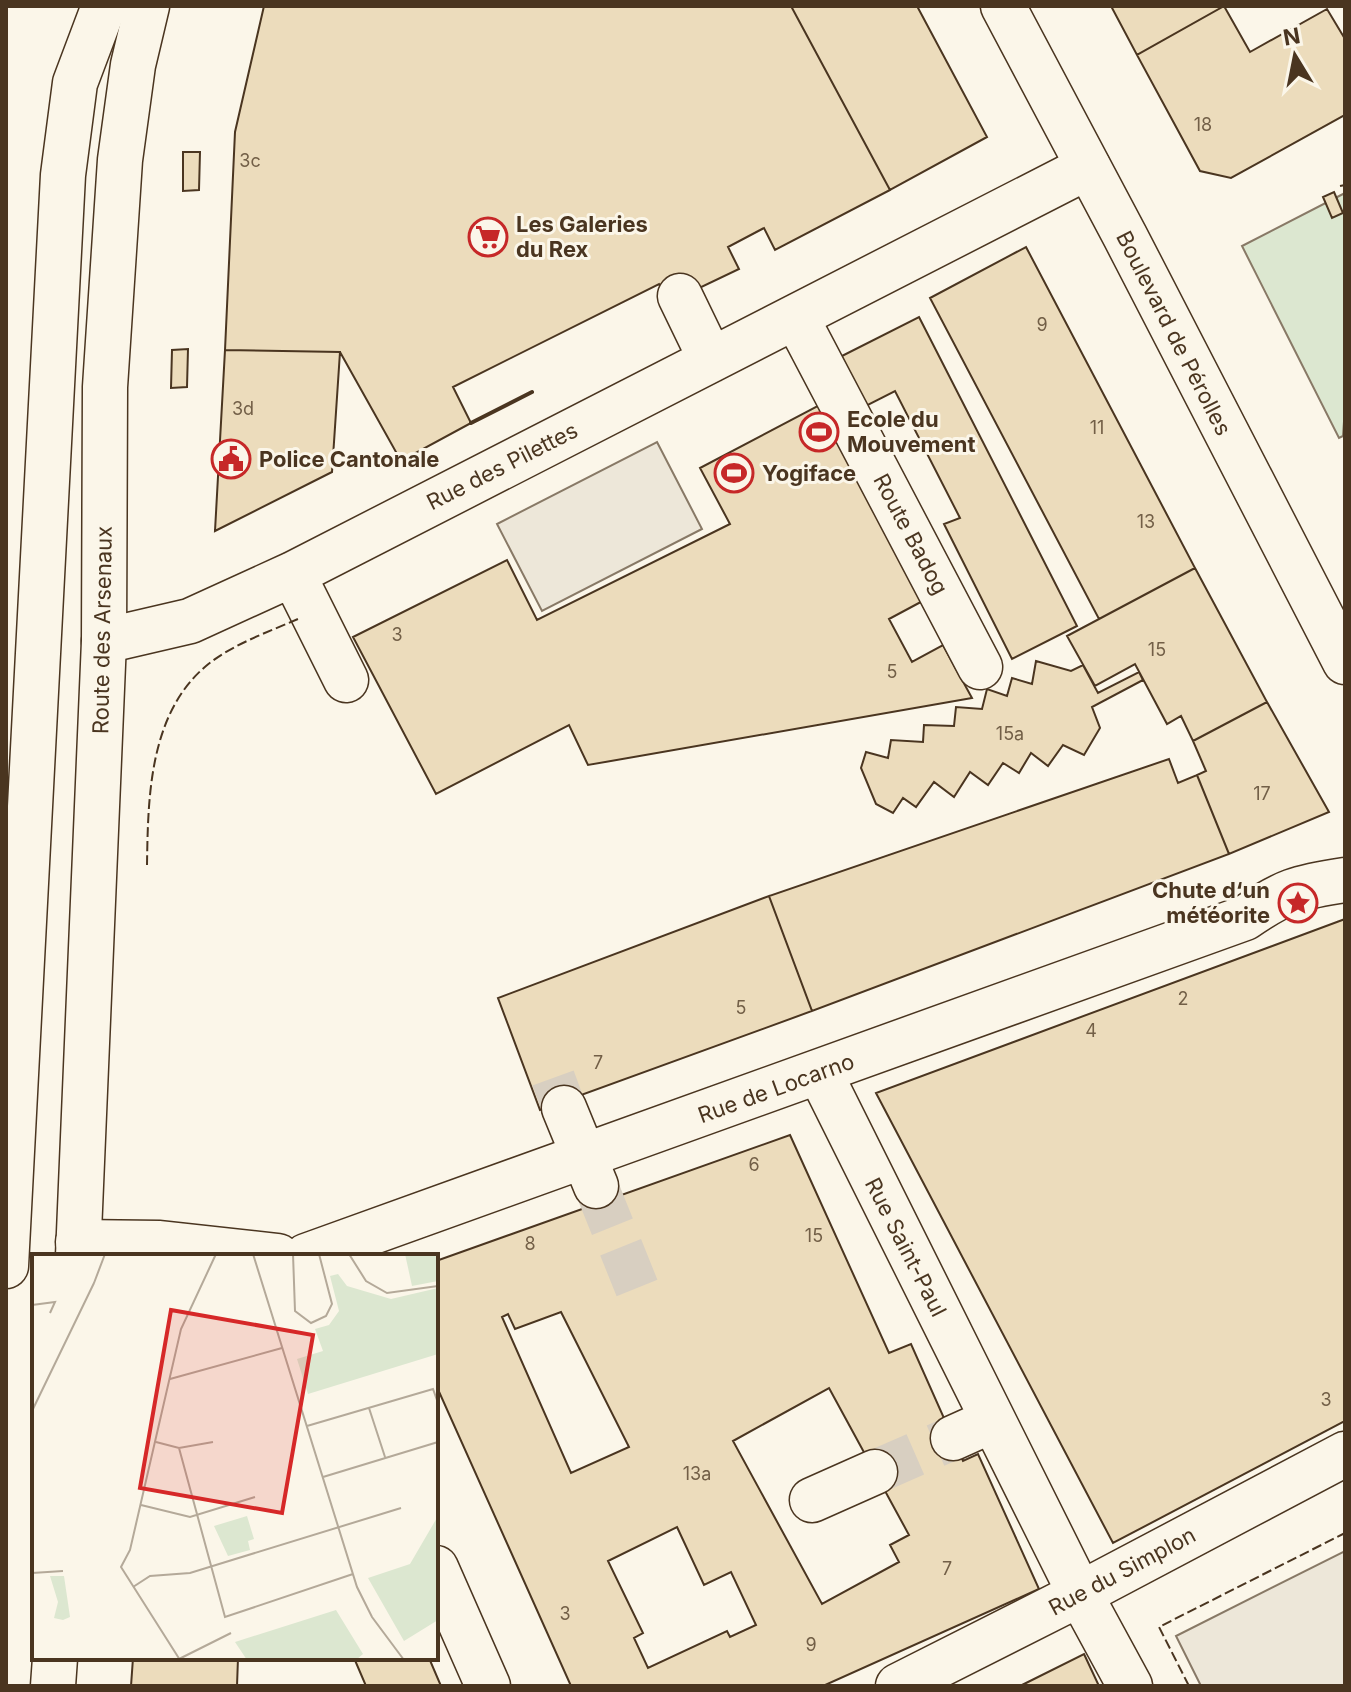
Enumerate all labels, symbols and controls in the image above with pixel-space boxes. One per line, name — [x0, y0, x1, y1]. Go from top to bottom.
north arrow — [1255, 16, 1335, 96]
text: N — [1281, 22, 1302, 51]
house number: 18 — [1194, 114, 1212, 135]
house number: 3c — [239, 150, 261, 171]
place label: Les Galeries du Rex — [516, 211, 648, 262]
supermarket icon: Les Galeries du Rex — [467, 216, 509, 258]
street label: Boulevard de Pérolles — [1111, 226, 1237, 440]
house number: 9 — [1036, 314, 1048, 335]
house number: 3d — [232, 398, 254, 419]
place label: Ecole du Mouvement — [847, 406, 976, 457]
sports icon: Ecole du Mouvement — [798, 411, 840, 453]
street label: Rue des Pilettes — [422, 417, 582, 515]
house number: 11 — [1090, 417, 1104, 438]
public building icon: Police Cantonale — [210, 438, 252, 480]
place label: Police Cantonale — [259, 446, 439, 472]
sports icon: Yogiface — [713, 452, 755, 494]
place label: Yogiface — [762, 460, 856, 486]
street label: Route Badog — [868, 469, 954, 599]
house number: 13 — [1137, 511, 1155, 532]
street label: Route des Arsenaux — [87, 526, 117, 734]
house number: 3 — [391, 624, 403, 645]
house number: 15 — [1148, 639, 1166, 660]
house number: 5 — [887, 661, 897, 682]
house number: 15a — [996, 723, 1024, 744]
house number: 17 — [1253, 783, 1271, 804]
place label: Chute d‘un météorite — [1152, 877, 1270, 928]
place icon: Chute d‘un météorite — [1277, 882, 1319, 924]
house number: 2 — [1178, 988, 1188, 1009]
house number: 5 — [736, 997, 746, 1018]
house number: 4 — [1085, 1020, 1097, 1041]
street label: Rue de Locarno — [694, 1048, 858, 1128]
house number: 7 — [593, 1052, 603, 1073]
house number: 6 — [748, 1154, 760, 1175]
street label: Rue Saint-Paul — [860, 1173, 952, 1321]
house number: 15 — [805, 1225, 823, 1246]
house number: 8 — [524, 1233, 536, 1254]
inset map — [32, 1254, 438, 1660]
house number: 3 — [1320, 1389, 1332, 1410]
house number: 13a — [683, 1463, 711, 1484]
street label: Rue du Simplon — [1044, 1521, 1200, 1621]
house number: 7 — [942, 1558, 952, 1579]
house number: 3 — [559, 1603, 571, 1624]
house number: 9 — [805, 1634, 817, 1655]

